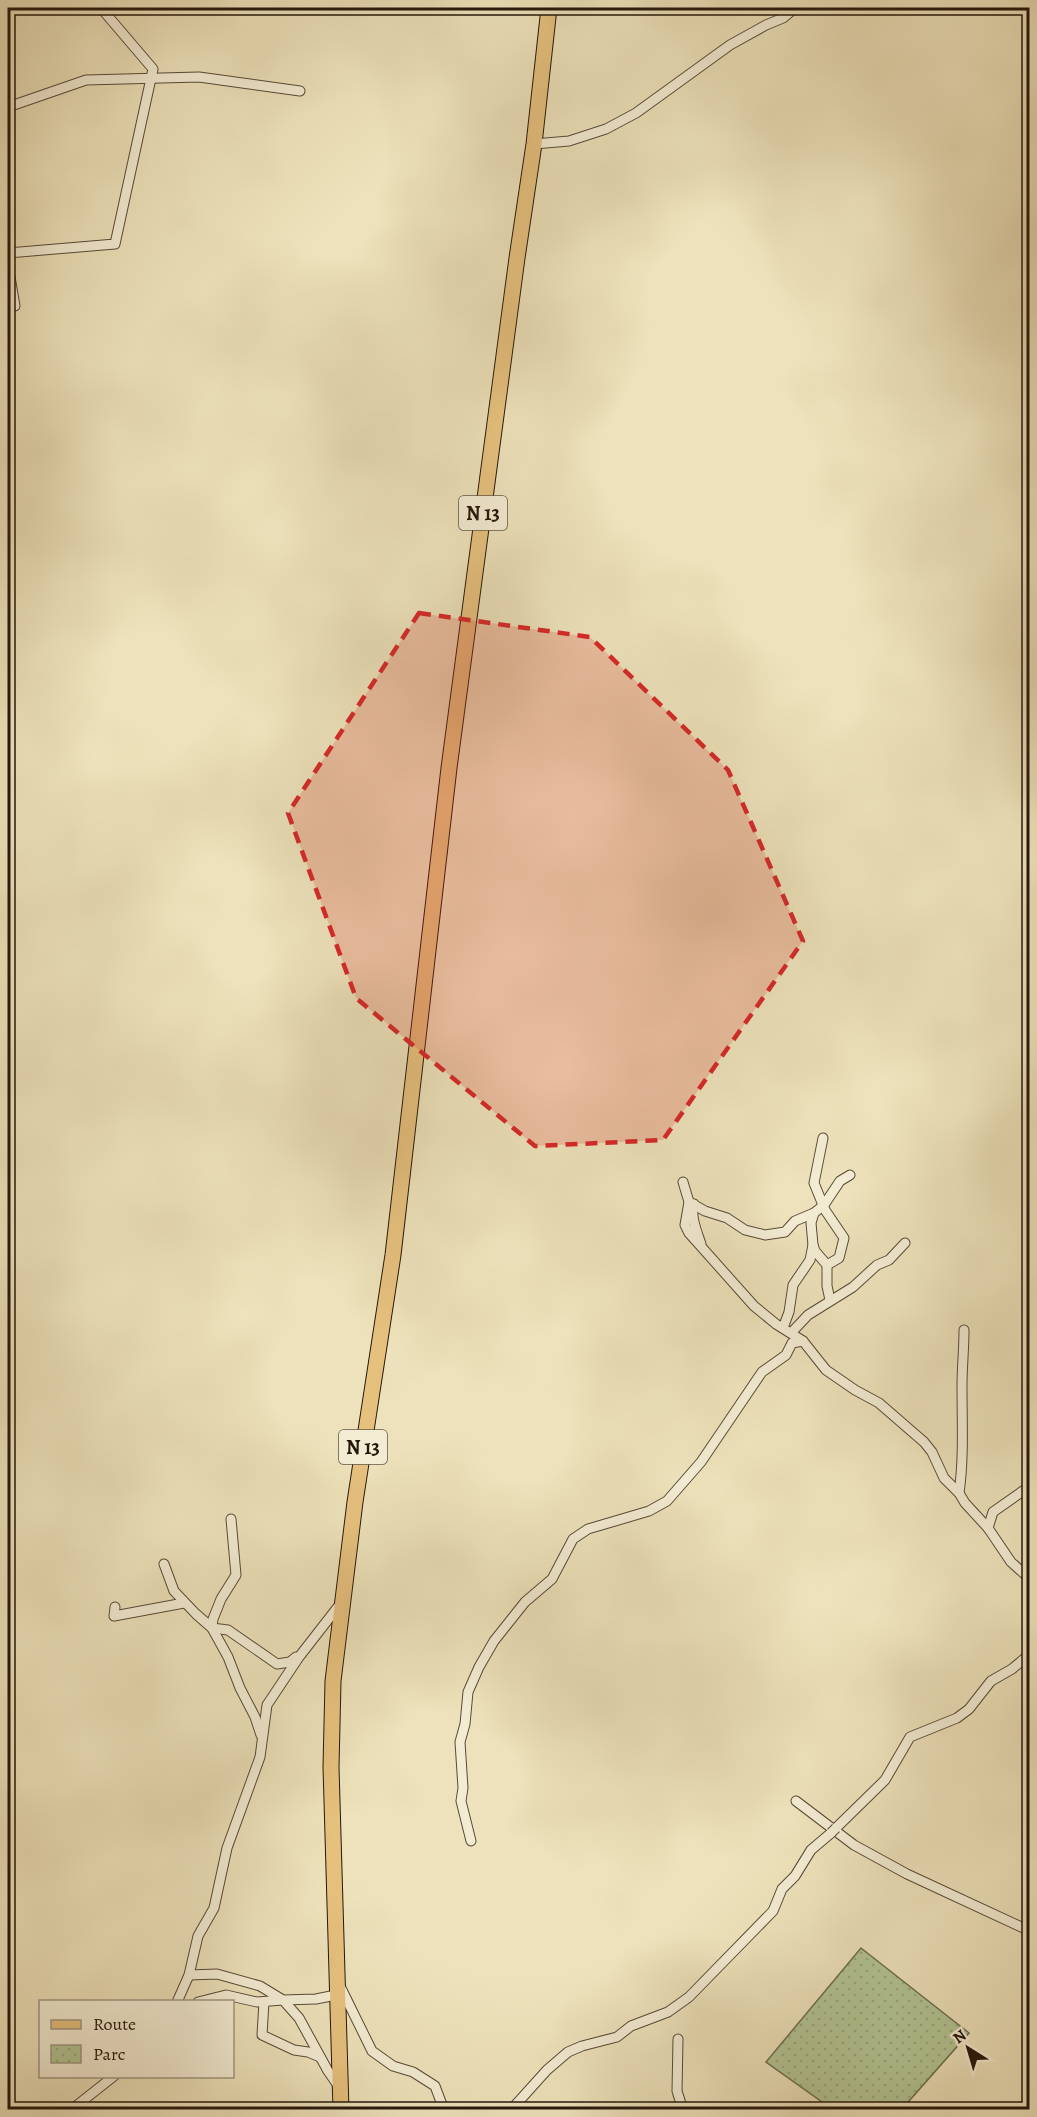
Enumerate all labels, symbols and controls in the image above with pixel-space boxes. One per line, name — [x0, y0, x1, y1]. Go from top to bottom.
road number: N 13 — [459, 496, 507, 530]
road number: N 13 — [339, 1430, 387, 1464]
legend — [39, 2000, 234, 2078]
text: Route — [93, 2012, 136, 2036]
north arrow — [938, 2018, 998, 2078]
text: N — [948, 2024, 971, 2049]
text: Parc — [93, 2042, 125, 2066]

